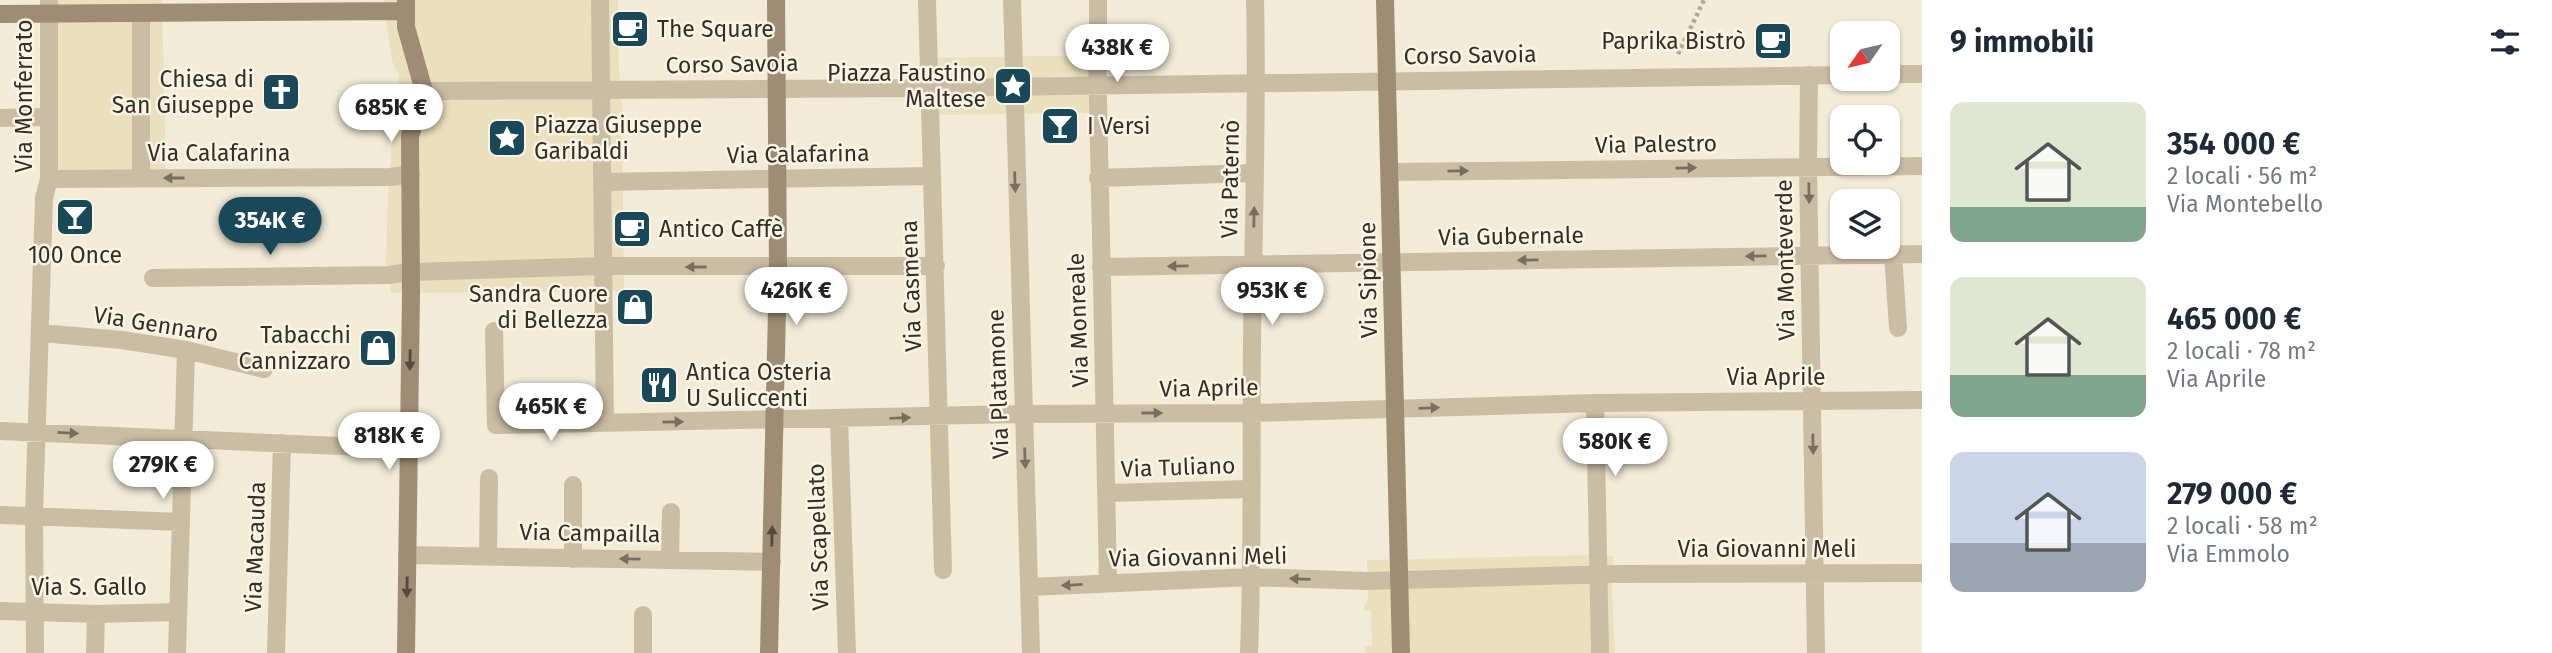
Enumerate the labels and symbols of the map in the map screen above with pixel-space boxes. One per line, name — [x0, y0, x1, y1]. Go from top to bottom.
cafe icon: The Square — [609, 8, 651, 50]
place label: The Square — [657, 15, 774, 43]
street label: Via Monferrato — [10, 19, 38, 173]
cafe icon: Paprika Bistrò — [1752, 20, 1794, 62]
north arrow — [1830, 21, 1900, 91]
pin: 438K € — [1060, 24, 1174, 84]
place label: Paprika Bistrò — [1601, 27, 1746, 55]
street label: Corso Savoia — [1403, 40, 1537, 70]
street label: Corso Savoia — [665, 49, 799, 79]
place label: Piazza Faustino Maltese — [827, 59, 986, 113]
place label: Chiesa di San Giuseppe — [112, 65, 254, 119]
place icon: Piazza Faustino Maltese — [992, 65, 1034, 107]
church icon: Chiesa di San Giuseppe — [260, 71, 302, 113]
pin: 685K € — [334, 85, 448, 144]
bar icon: I Versi — [1039, 105, 1081, 147]
place label: Piazza Giuseppe Garibaldi — [534, 111, 702, 165]
place label: I Versi — [1087, 112, 1150, 140]
place icon: Piazza Giuseppe Garibaldi — [486, 117, 528, 159]
street label: Via Paternò — [1215, 119, 1245, 239]
street label: Via Palestro — [1595, 129, 1717, 159]
street label: Via Calafarina — [147, 139, 291, 167]
street label: Via Calafarina — [726, 139, 870, 169]
one-way arrow — [1675, 162, 1697, 173]
one-way arrow — [1448, 165, 1470, 177]
one-way arrow — [1010, 171, 1021, 193]
one-way arrow — [163, 172, 185, 184]
street label: Via Monteverde — [1770, 179, 1800, 341]
one-way arrow — [1803, 182, 1815, 204]
bar icon: 100 Once — [54, 196, 96, 238]
pin: 354K € — [213, 198, 327, 257]
one-way arrow — [1248, 206, 1260, 228]
cafe icon: Antico Caffè — [611, 208, 653, 250]
place label: Antico Caffè — [659, 215, 783, 243]
street label: Via Casmena — [895, 220, 927, 352]
street label: Via Gubernale — [1438, 221, 1584, 251]
street label: Via Sipione — [1353, 222, 1383, 338]
place label: 100 Once — [28, 241, 122, 269]
one-way arrow — [1745, 251, 1767, 262]
street label: Via Monreale — [1062, 252, 1094, 388]
one-way arrow — [1517, 254, 1539, 266]
one-way arrow — [1167, 260, 1189, 271]
one-way arrow — [685, 261, 707, 273]
pin: 426K € — [739, 268, 853, 327]
pin: 953K € — [1215, 268, 1329, 327]
place label: Sandra Cuore di Bellezza — [469, 280, 608, 334]
shop icon: Sandra Cuore di Bellezza — [614, 286, 656, 328]
street label: Via Gennaro — [92, 300, 220, 348]
street label: Via Platamone — [981, 309, 1015, 459]
place label: Tabacchi Cannizzaro — [239, 321, 351, 375]
shop icon: Tabacchi Cannizzaro — [357, 327, 399, 369]
one-way arrow — [404, 349, 416, 371]
place label: Antica Osteria U Suliccenti — [686, 358, 832, 412]
street label: Via Aprile — [1726, 363, 1826, 391]
restaurant icon: Antica Osteria U Suliccenti — [638, 364, 680, 406]
street label: Via Aprile — [1159, 373, 1259, 403]
pin: 465K € — [494, 384, 608, 443]
one-way arrow — [1418, 402, 1440, 413]
one-way arrow — [1142, 407, 1164, 419]
pin: 818K € — [332, 412, 446, 472]
one-way arrow — [890, 412, 912, 423]
one-way arrow — [662, 416, 684, 428]
pin: 580K € — [1558, 419, 1672, 478]
one-way arrow — [57, 428, 79, 439]
one-way arrow — [1807, 434, 1819, 456]
pin: 279K € — [106, 442, 220, 501]
one-way arrow — [1019, 448, 1030, 470]
street label: Via Tuliano — [1120, 451, 1236, 483]
street label: Via Scapellato — [801, 463, 835, 611]
street label: Via Macauda — [239, 481, 271, 613]
street label: Via Campailla — [519, 518, 661, 548]
one-way arrow — [767, 525, 778, 547]
street label: Via Giovanni Meli — [1678, 535, 1856, 563]
street label: Via Giovanni Meli — [1108, 541, 1288, 573]
one-way arrow — [619, 554, 641, 565]
street label: Via S. Gallo — [31, 573, 147, 601]
one-way arrow — [1288, 573, 1310, 584]
one-way arrow — [401, 577, 413, 599]
one-way arrow — [1061, 580, 1083, 591]

